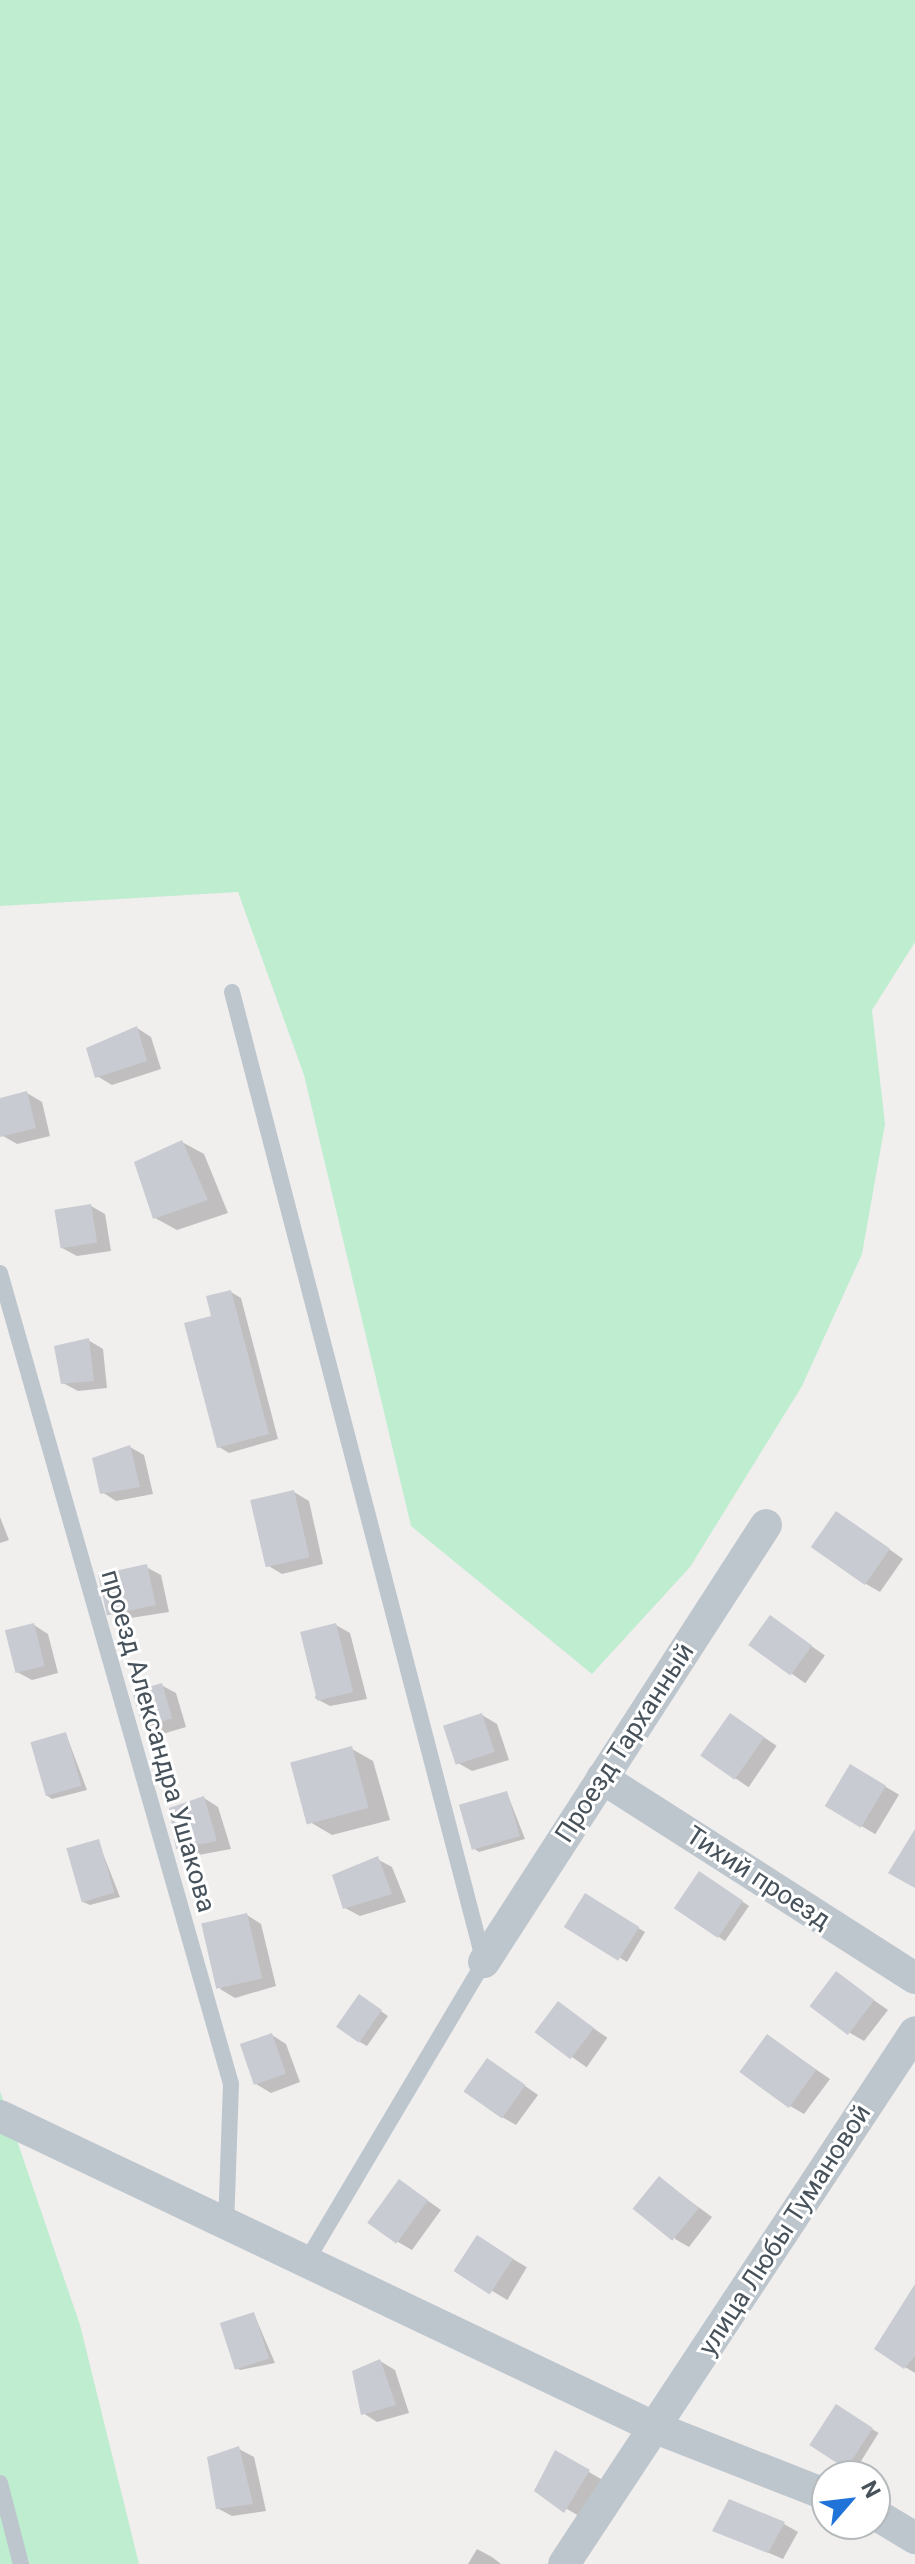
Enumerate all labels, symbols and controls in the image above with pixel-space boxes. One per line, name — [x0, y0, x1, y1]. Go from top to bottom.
street label: проезд Александра Ушакова — [94, 1566, 222, 1916]
street label: Проезд Тарханный — [549, 1637, 701, 1849]
street label: Тихий проезд — [680, 1820, 836, 1936]
street label: улица Любы Тумановой — [692, 2099, 878, 2361]
north arrow — [811, 2460, 891, 2540]
text: N — [856, 2477, 886, 2502]

